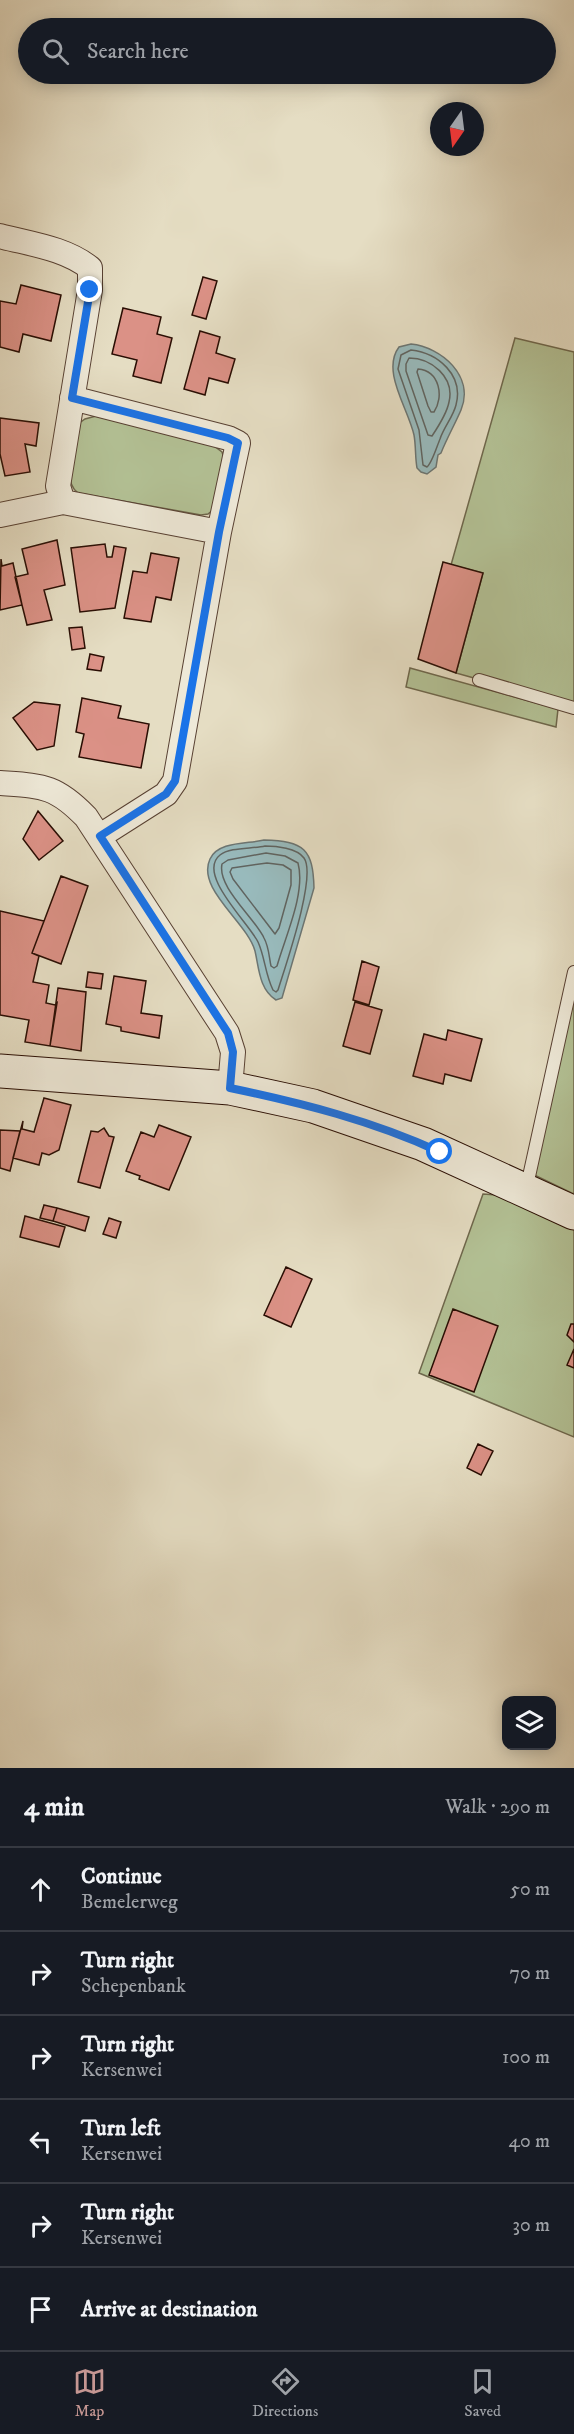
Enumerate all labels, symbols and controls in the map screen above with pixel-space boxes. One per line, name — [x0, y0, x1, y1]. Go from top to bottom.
search box — [18, 18, 556, 84]
icon: search — [39, 35, 72, 68]
text: Search here — [87, 38, 189, 65]
north arrow — [430, 102, 484, 156]
route end — [76, 276, 102, 302]
route start — [426, 1138, 452, 1164]
map controls — [502, 1696, 556, 1750]
button: layers — [502, 1696, 556, 1750]
text: 4 min — [24, 1791, 84, 1824]
text: Walk · 290 m — [445, 1795, 550, 1820]
text: Continue — [81, 1863, 162, 1890]
icon: ahead — [24, 1873, 57, 1906]
text: 50 m — [510, 1877, 550, 1902]
text: Bemelerweg — [81, 1890, 178, 1915]
text: Turn right — [81, 1947, 174, 1974]
icon: right — [24, 1957, 57, 1990]
text: 70 m — [509, 1961, 550, 1986]
text: Schepenbank — [81, 1974, 186, 1999]
text: Turn right — [81, 2031, 174, 2058]
icon: right — [24, 2041, 57, 2074]
text: 100 m — [502, 2045, 550, 2070]
text: Kersenwei — [81, 2058, 162, 2083]
text: Turn left — [81, 2115, 161, 2142]
icon: left — [24, 2125, 57, 2158]
text: 40 m — [508, 2129, 550, 2154]
text: Kersenwei — [81, 2142, 162, 2167]
text: Turn right — [81, 2199, 174, 2226]
icon: right — [24, 2209, 57, 2242]
text: 30 m — [512, 2213, 550, 2238]
text: Kersenwei — [81, 2226, 162, 2251]
icon: arrive — [24, 2293, 57, 2326]
text: Arrive at destination — [81, 2296, 258, 2323]
tab: Map — [73, 2365, 106, 2421]
tab: Directions — [252, 2365, 318, 2421]
tab: Saved — [464, 2365, 501, 2421]

